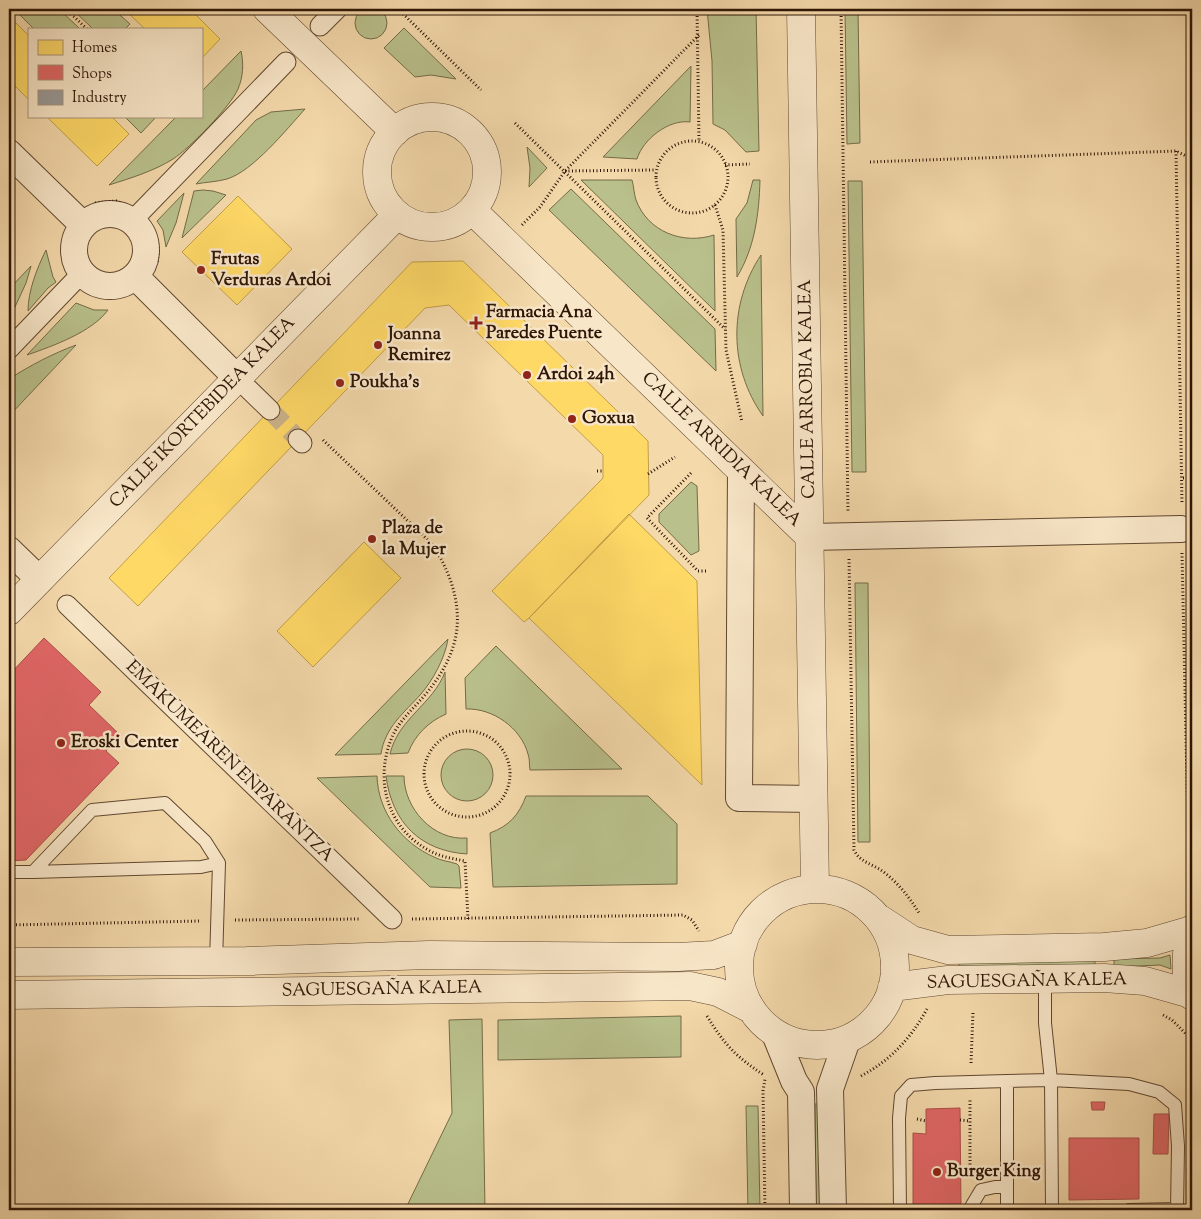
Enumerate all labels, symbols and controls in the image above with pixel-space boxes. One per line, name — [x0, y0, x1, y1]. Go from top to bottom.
legend — [28, 28, 202, 118]
text: Homes — [72, 38, 117, 59]
text: Shops — [72, 64, 112, 85]
text: Industry — [72, 88, 127, 109]
place label: Frutas Verduras Ardoi — [211, 247, 332, 294]
marker: Frutas Verduras Ardoi — [195, 264, 207, 276]
street label: CALLE ARROBIA KALEA — [793, 279, 823, 499]
place label: Farmacia Ana Paredes Puente — [486, 300, 603, 347]
street label: CALLE IKORTEBIDEA KALEA — [104, 311, 302, 515]
marker: Farmacia Ana Paredes Puente — [470, 317, 482, 329]
place label: Joanna Remirez — [386, 322, 451, 369]
marker: Joanna Remirez — [372, 339, 384, 351]
place label: Ardoi 24h — [537, 362, 615, 388]
street label: CALLE ARRIDIA KALEA — [635, 366, 807, 534]
marker: Ardoi 24h — [521, 369, 533, 381]
place label: Poukha's — [350, 370, 419, 396]
marker: Poukha's — [334, 377, 346, 389]
place label: Goxua — [582, 406, 635, 432]
marker: Goxua — [566, 413, 578, 425]
place label: Plaza de la Mujer — [382, 516, 446, 563]
marker: Plaza de la Mujer — [366, 533, 378, 545]
street label: EMAKUMEAREN ENPARANTZA — [119, 655, 339, 869]
place label: Eroski Center — [71, 730, 179, 756]
marker: Eroski Center — [55, 737, 67, 749]
street label: SAGUESGAÑA KALEA — [926, 967, 1128, 997]
street label: SAGUESGAÑA KALEA — [281, 975, 483, 1005]
place label: Burger King — [947, 1159, 1041, 1185]
marker: Burger King — [931, 1166, 943, 1178]

